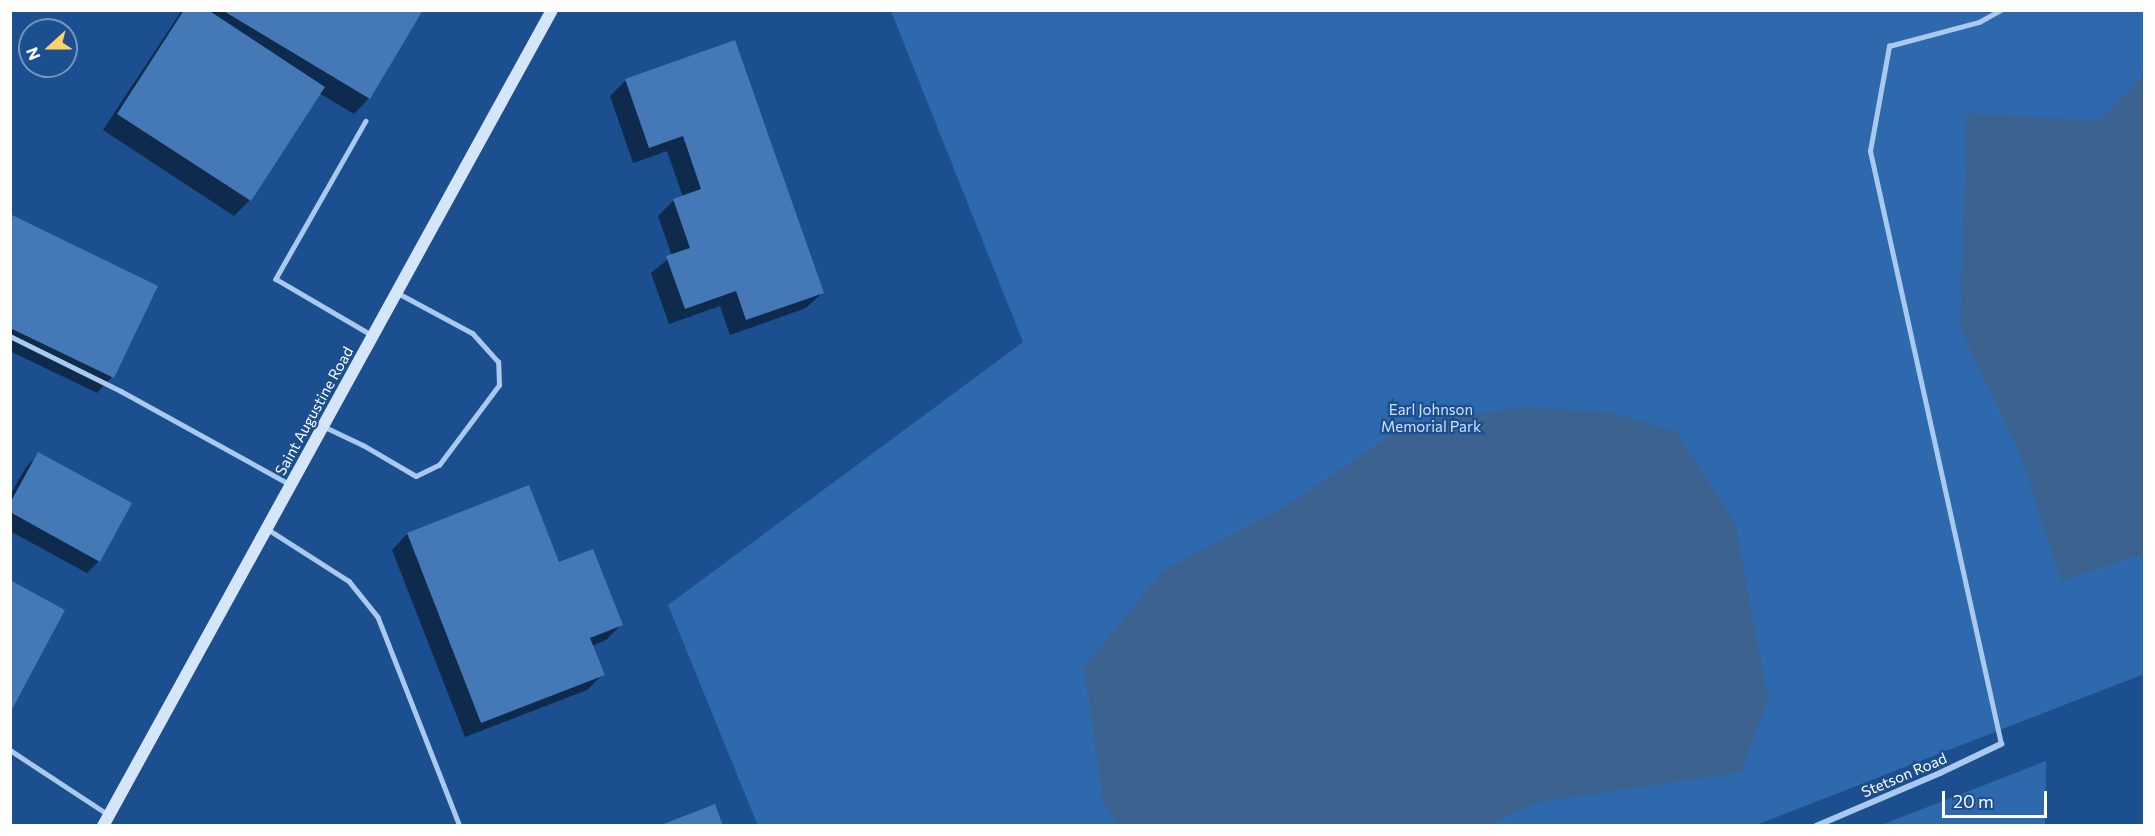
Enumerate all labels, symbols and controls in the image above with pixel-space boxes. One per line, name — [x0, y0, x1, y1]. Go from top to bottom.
north arrow — [18, 18, 78, 78]
text: N — [22, 45, 44, 63]
street label: Saint Augustine Road — [271, 343, 357, 479]
park label: Earl Johnson Memorial Park — [1381, 400, 1481, 435]
street label: Stetson Road — [1859, 749, 1949, 801]
scale bar — [1945, 779, 2050, 817]
text: 20 m — [1953, 790, 1994, 812]

